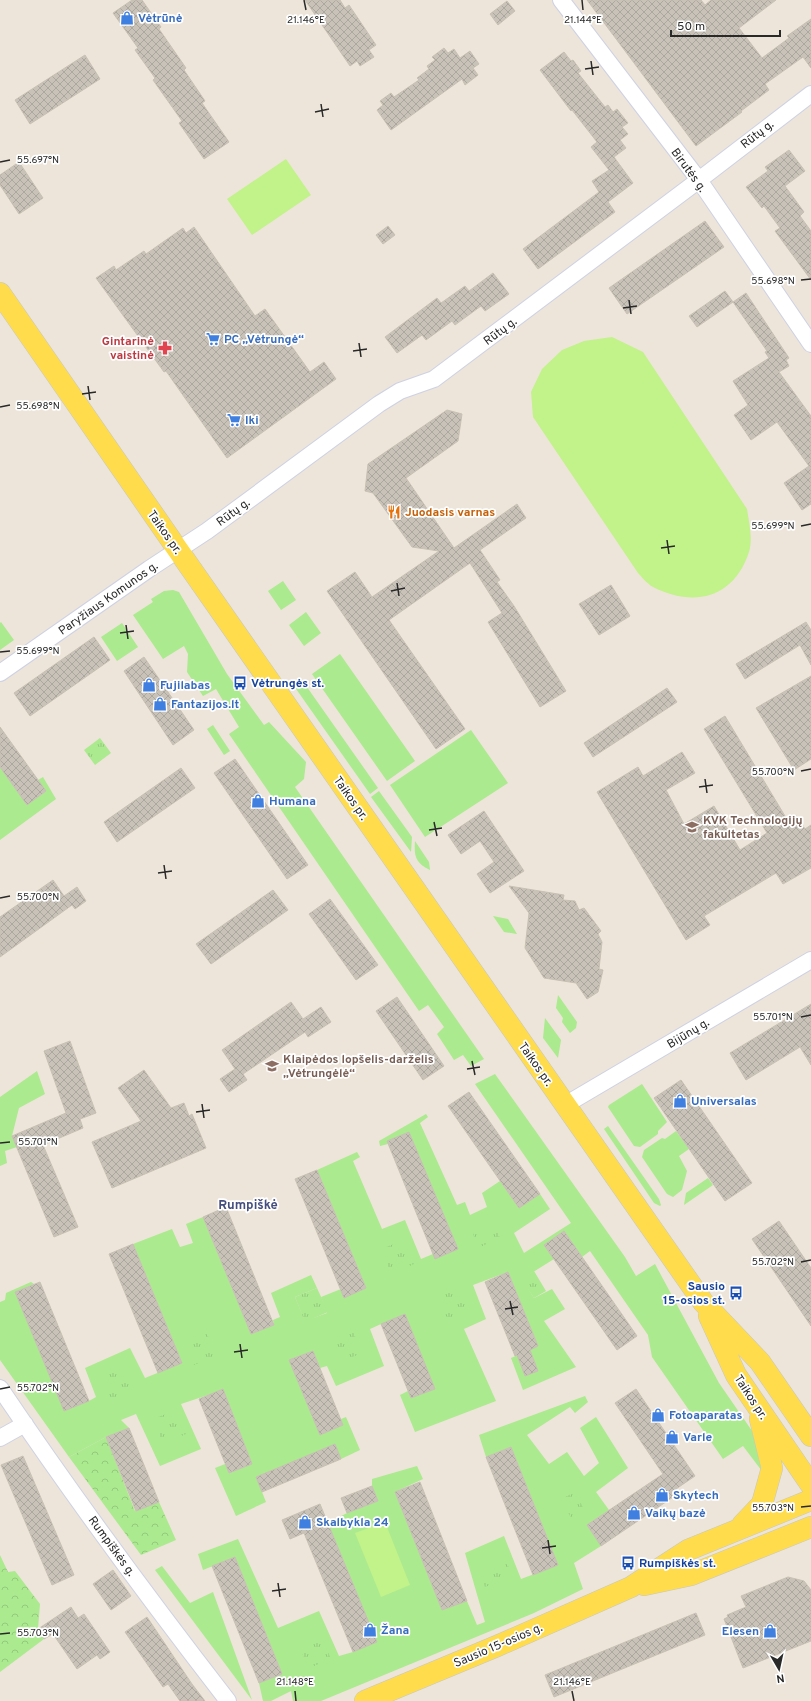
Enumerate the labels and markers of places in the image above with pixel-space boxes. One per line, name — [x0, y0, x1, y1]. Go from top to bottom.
shop icon: Vėtrūnė — [119, 10, 135, 26]
place label: Vėtrūnė — [138, 11, 183, 27]
supermarket icon: PC „Vėtrungė“ — [205, 331, 221, 347]
place label: PC „Vėtrungė“ — [224, 332, 304, 348]
place label: Gintarinė vaistinė — [102, 334, 154, 364]
pharmacy icon: Gintarinė vaistinė — [157, 340, 173, 356]
supermarket icon: Iki — [226, 412, 242, 428]
place label: Iki — [245, 413, 259, 429]
restaurant icon: Juodasis varnas — [386, 504, 402, 520]
place label: Juodasis varnas — [405, 505, 495, 521]
bus stop icon: Vėtrungės st. — [232, 675, 248, 691]
place label: Vėtrungės st. — [251, 676, 324, 692]
shop icon: Fujilabas — [141, 677, 157, 693]
place label: Fujilabas — [160, 678, 210, 694]
shop icon: Fantazijos.lt — [152, 696, 168, 712]
place label: Fantazijos.lt — [171, 697, 240, 713]
shop icon: Humana — [250, 793, 266, 809]
place label: Humana — [269, 794, 316, 810]
place label: KVK Technologijų fakultetas — [703, 813, 803, 843]
school or university icon: KVK Technologijų fakultetas — [684, 819, 700, 835]
place label: Klaipėdos lopšelis-darželis „Vėtrungėlė“ — [283, 1052, 434, 1082]
school or university icon: Klaipėdos lopšelis-darželis „Vėtrungėlė“ — [264, 1058, 280, 1074]
shop icon: Universalas — [672, 1093, 688, 1109]
place label: Universalas — [691, 1094, 757, 1110]
place label: Sausio 15-osios st. — [663, 1279, 725, 1309]
bus stop icon: Sausio 15-osios st. — [728, 1285, 744, 1301]
shop icon: Fotoaparatas — [650, 1407, 666, 1423]
place label: Fotoaparatas — [669, 1408, 742, 1424]
shop icon: Varle — [664, 1429, 680, 1445]
place label: Varle — [683, 1430, 712, 1446]
shop icon: Skytech — [654, 1487, 670, 1503]
place label: Skytech — [673, 1488, 719, 1504]
shop icon: Vaikų bazė — [626, 1505, 642, 1521]
place label: Vaikų bazė — [645, 1506, 706, 1522]
shop icon: Skalbykla 24 — [297, 1514, 313, 1530]
place label: Skalbykla 24 — [316, 1515, 389, 1531]
bus stop icon: Rumpiškės st. — [620, 1555, 636, 1571]
place label: Rumpiškės st. — [639, 1556, 716, 1572]
shop icon: Žana — [362, 1622, 378, 1638]
place label: Žana — [381, 1623, 409, 1639]
shop icon: Elesen — [762, 1623, 778, 1639]
place label: Elesen — [722, 1624, 759, 1640]

